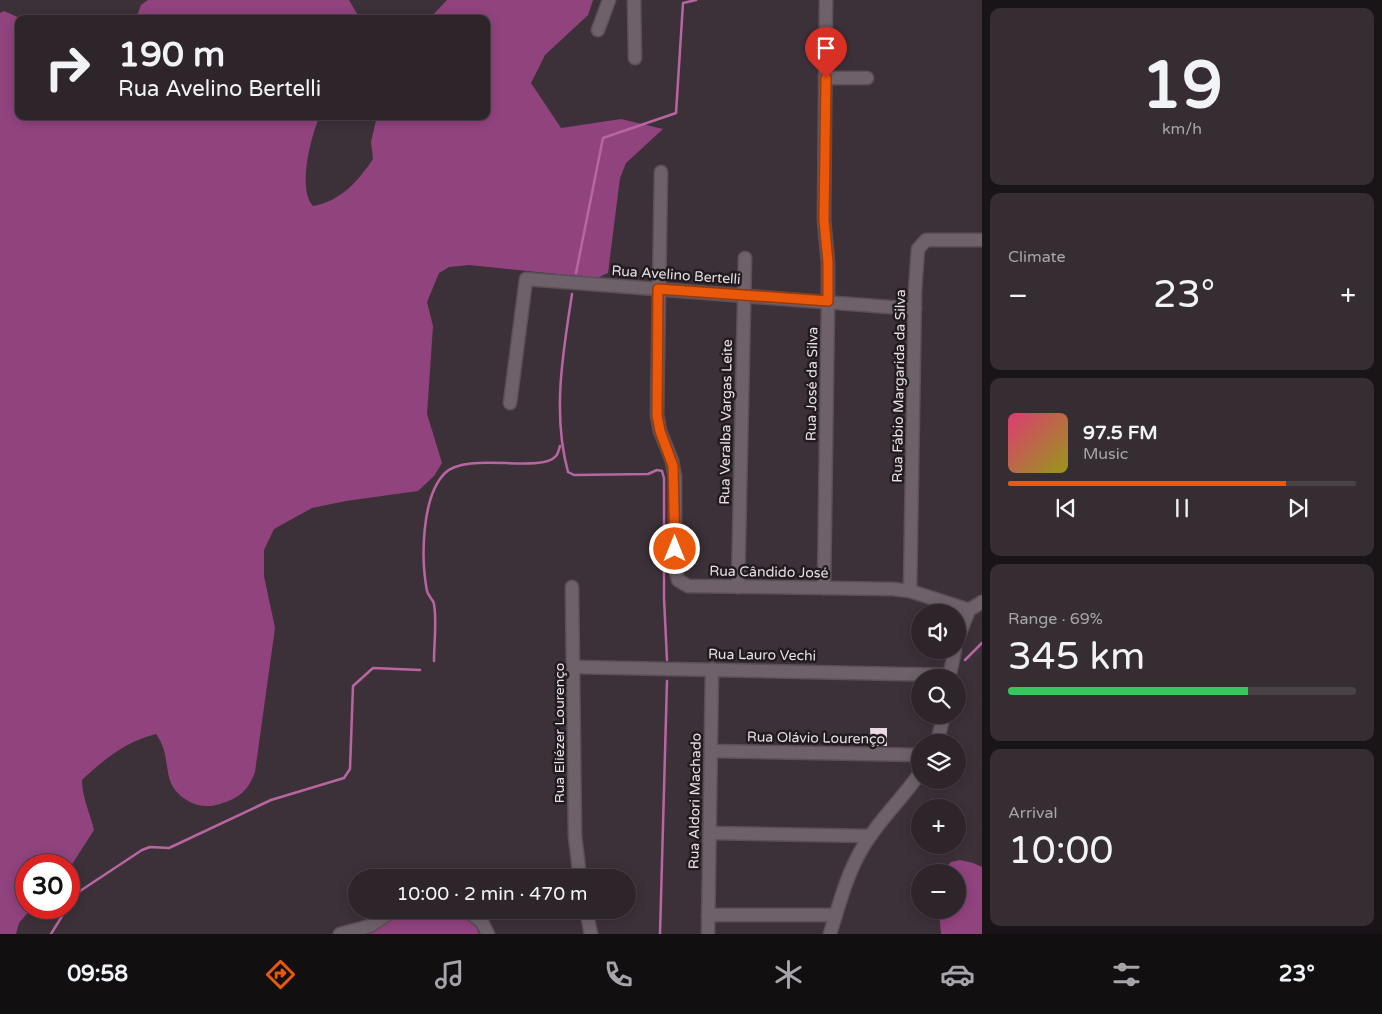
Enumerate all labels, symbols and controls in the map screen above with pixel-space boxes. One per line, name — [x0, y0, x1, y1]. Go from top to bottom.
pin — [805, 27, 847, 78]
text: 190 m — [118, 34, 225, 76]
icon: arrive — [812, 34, 840, 62]
icon: right — [35, 35, 100, 100]
text: 19 — [1141, 47, 1223, 126]
text: Rua Avelino Bertelli — [118, 76, 321, 102]
text: km/h — [1162, 119, 1202, 139]
text: Climate — [1008, 247, 1066, 267]
street label: Rua Avelino Bertelli — [611, 262, 741, 288]
text: 23° — [1153, 272, 1215, 318]
text: − — [1008, 279, 1028, 313]
text: + — [1340, 279, 1356, 313]
street label: Rua Fábio Margarida da Silva — [889, 289, 909, 483]
street label: Rua José da Silva — [803, 327, 821, 441]
street label: Rua Veralba Vargas Leite — [716, 339, 736, 505]
text: 97.5 FM — [1083, 422, 1158, 444]
text: Music — [1083, 444, 1128, 464]
icon: previous — [1052, 494, 1080, 522]
icon: pause — [1168, 494, 1196, 522]
icon: next — [1284, 494, 1312, 522]
position arrow — [648, 522, 700, 574]
street label: Rua Cândido José — [709, 562, 829, 582]
map controls — [911, 604, 966, 919]
button: sound — [911, 604, 966, 659]
text: Range · 69% — [1008, 609, 1103, 629]
text: 345 km — [1008, 634, 1145, 680]
street label: Rua Lauro Vechi — [708, 646, 816, 664]
street label: Rua Eliézer Lourenço — [551, 663, 568, 803]
button: search — [911, 669, 966, 724]
street label: Rua Olávio Lourenço — [747, 728, 885, 748]
street label: Rua Aldori Machado — [685, 733, 705, 869]
button: layers — [911, 734, 966, 789]
button: + — [911, 799, 966, 854]
text: Arrival — [1008, 803, 1057, 823]
text: 10:00 — [1008, 828, 1113, 874]
speed limit sign: 30 — [15, 854, 80, 919]
button: − — [911, 864, 966, 919]
text: 10:00 · 2 min · 470 m — [396, 883, 588, 905]
icon: directions — [263, 957, 298, 992]
icon: music — [432, 957, 467, 992]
icon: phone — [601, 957, 636, 992]
icon: climate — [771, 957, 806, 992]
icon: car — [940, 957, 975, 992]
icon: filters — [1109, 957, 1144, 992]
text: 09:58 — [67, 961, 128, 987]
text: 23° — [1279, 961, 1315, 987]

